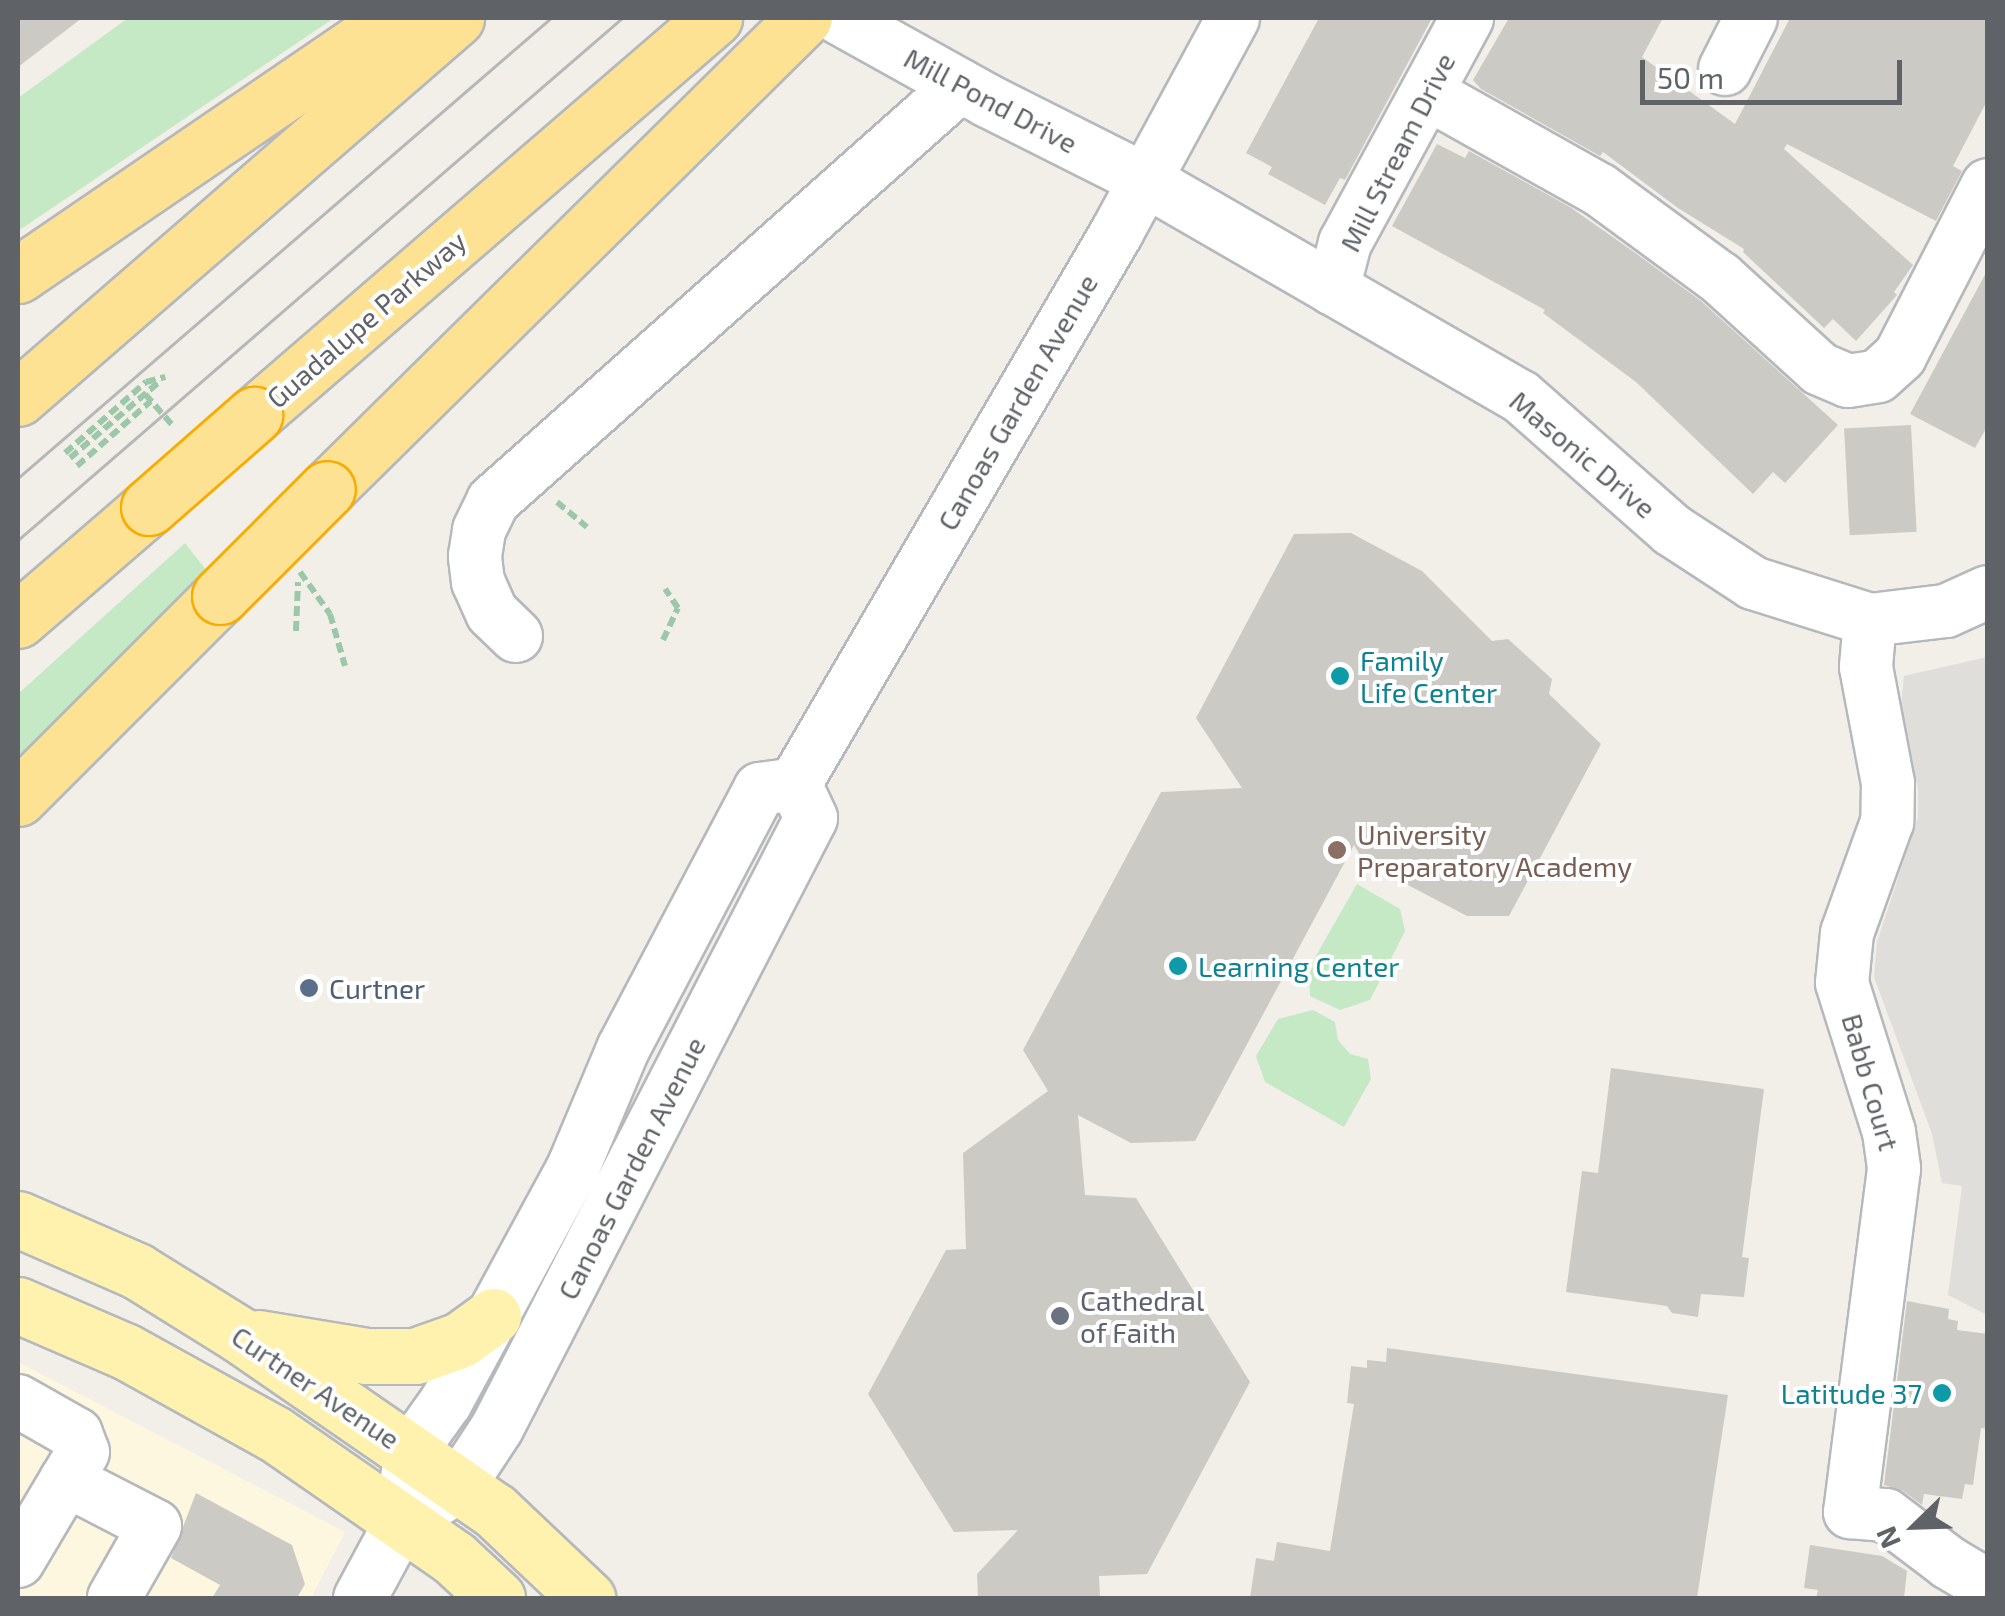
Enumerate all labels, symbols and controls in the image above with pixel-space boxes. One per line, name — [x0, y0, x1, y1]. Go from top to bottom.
street label: Mill Pond Drive — [899, 40, 1083, 160]
scale bar — [1645, 40, 1908, 102]
street label: Mill Stream Drive — [1332, 47, 1462, 257]
text: 50 m — [1657, 59, 1724, 95]
street label: Guadalupe Parkway — [260, 223, 472, 415]
street label: Canoas Garden Avenue — [930, 268, 1104, 536]
street label: Masonic Drive — [1503, 383, 1663, 525]
place label: Family Life Center — [1360, 643, 1497, 709]
marker: Family Life Center — [1329, 665, 1351, 687]
place label: University Preparatory Academy — [1357, 817, 1633, 883]
marker: University Preparatory Academy — [1326, 839, 1348, 861]
place label: Learning Center — [1198, 949, 1400, 983]
marker: Learning Center — [1167, 955, 1189, 977]
place label: Curtner — [329, 971, 425, 1005]
marker: Curtner — [298, 977, 320, 999]
street label: Babb Court — [1835, 1010, 1907, 1154]
street label: Canoas Garden Avenue — [550, 1031, 712, 1305]
place label: Cathedral of Faith — [1080, 1283, 1204, 1349]
marker: Cathedral of Faith — [1049, 1305, 1071, 1327]
street label: Curtner Avenue — [225, 1318, 407, 1456]
place label: Latitude 37 — [1781, 1376, 1922, 1410]
marker: Latitude 37 — [1931, 1382, 1953, 1404]
north arrow — [1865, 1476, 1965, 1576]
text: N — [1868, 1522, 1907, 1554]

